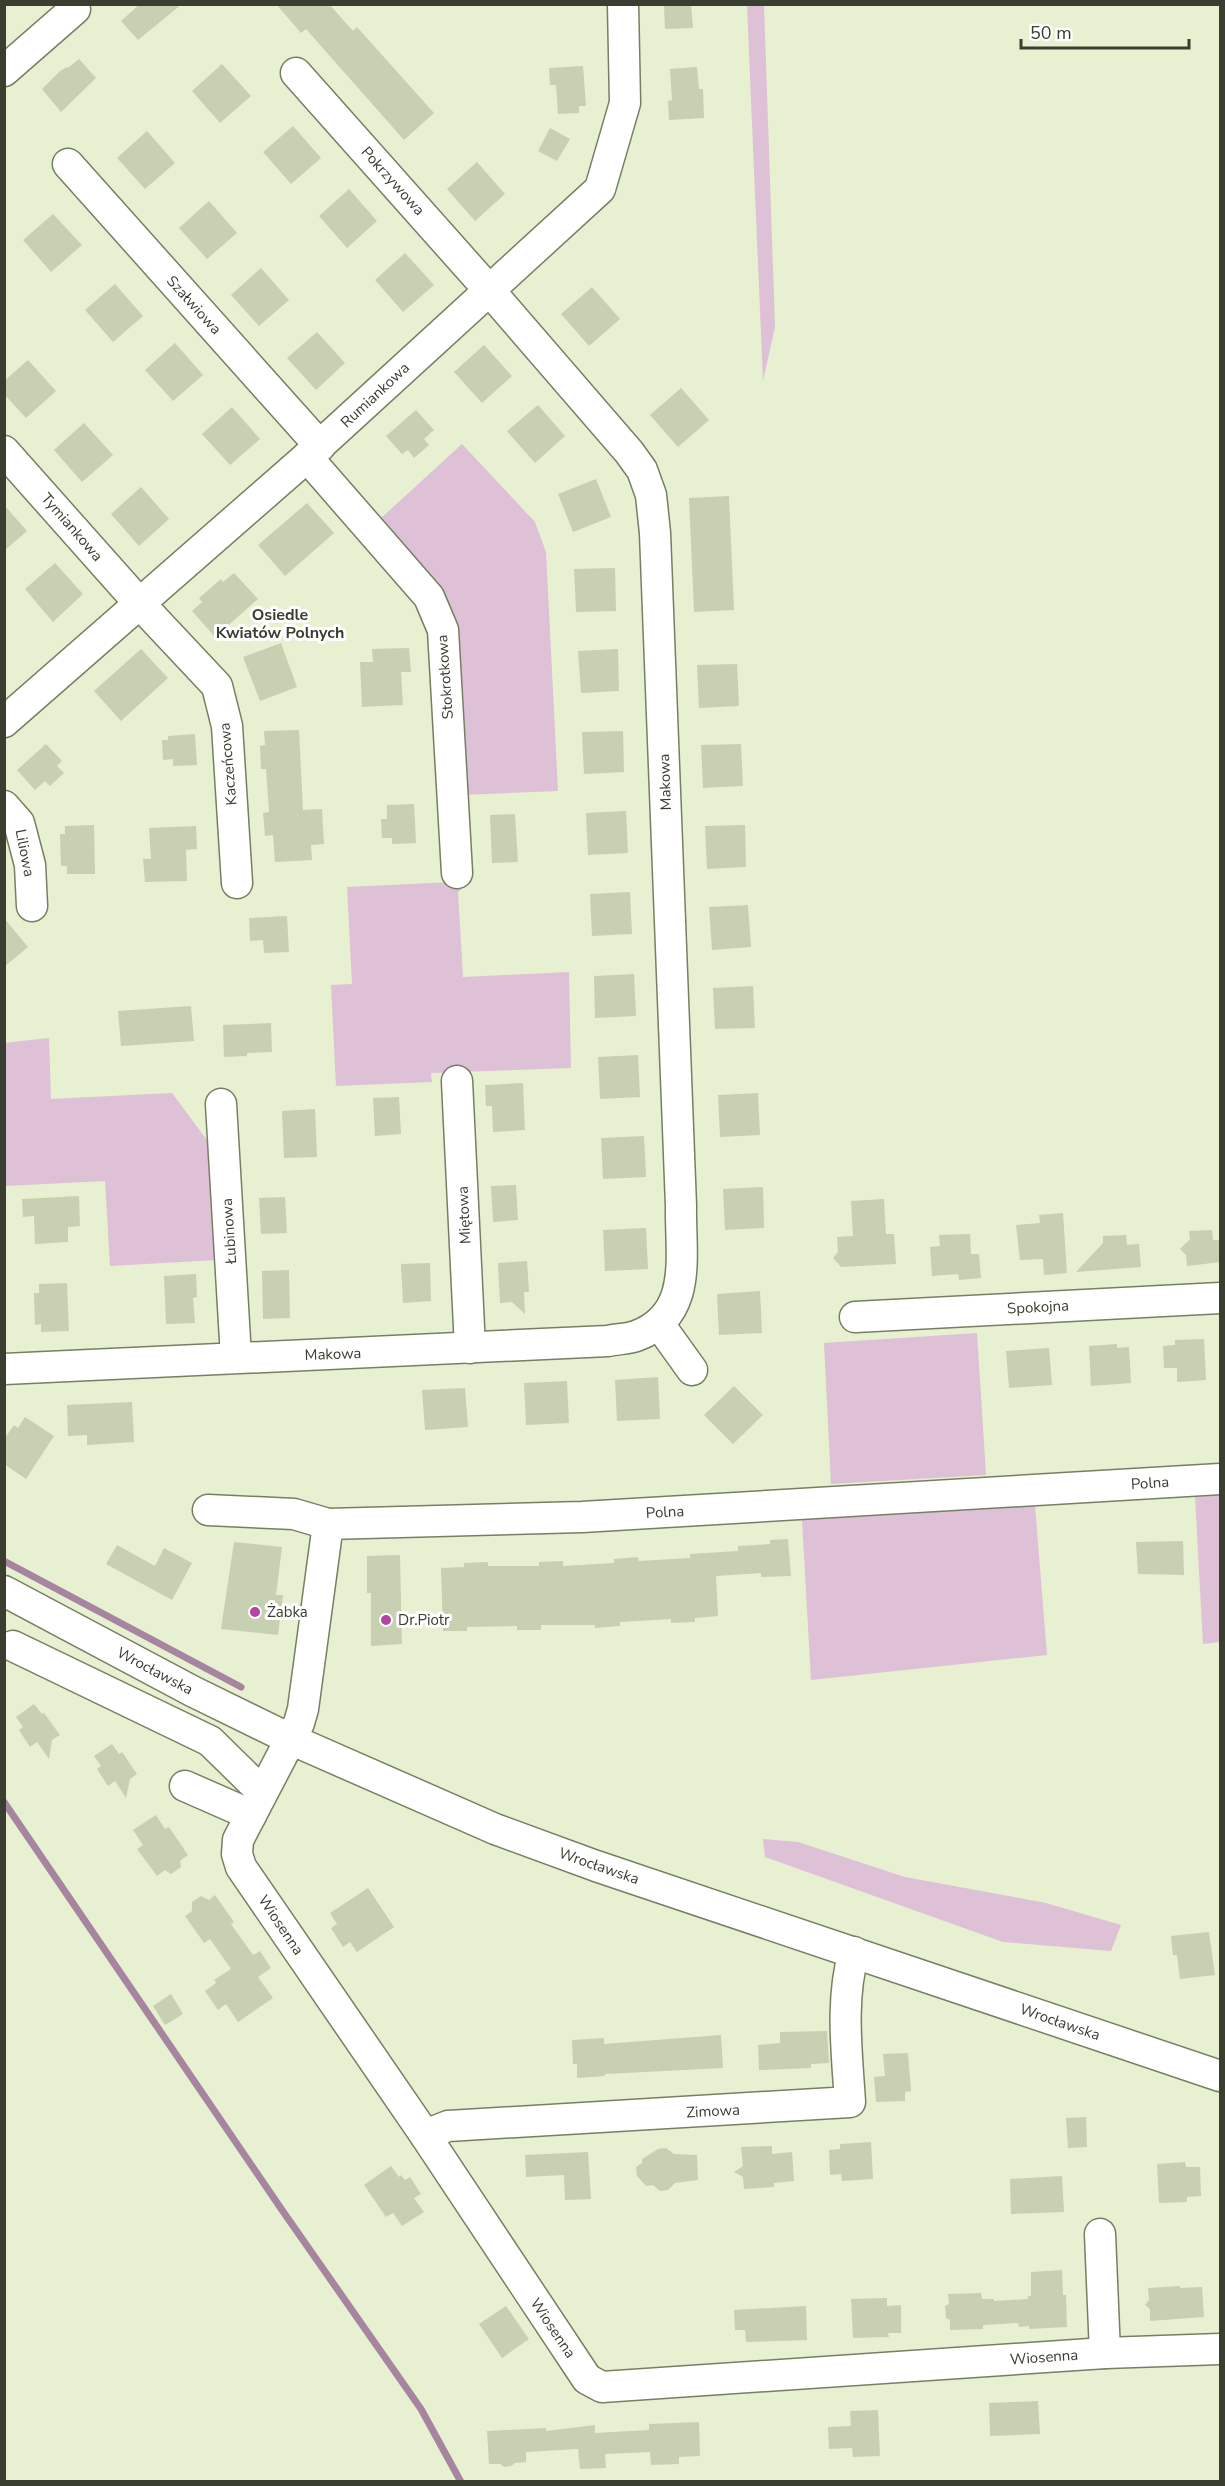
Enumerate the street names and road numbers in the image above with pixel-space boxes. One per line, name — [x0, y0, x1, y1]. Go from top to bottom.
street label: Pokrzywowa — [357, 142, 429, 220]
street label: Szałwiowa — [162, 271, 226, 339]
street label: Rumiankowa — [336, 358, 414, 432]
street label: Tymiankowa — [37, 489, 107, 565]
street label: Stokrotkowa — [432, 634, 458, 720]
street label: Kaczeńcowa — [214, 722, 242, 806]
street label: Makowa — [654, 753, 676, 811]
street label: Liliowa — [11, 827, 39, 879]
street label: Miętowa — [452, 1185, 476, 1245]
street label: Łubinowa — [217, 1197, 241, 1266]
street label: Spokojna — [1007, 1295, 1069, 1319]
street label: Makowa — [304, 1343, 362, 1365]
street label: Polna — [1130, 1472, 1170, 1494]
street label: Polna — [645, 1501, 685, 1523]
street label: Wrocławska — [113, 1643, 197, 1699]
street label: Wrocławska — [556, 1843, 642, 1889]
street label: Wiosenna — [254, 1891, 308, 1959]
street label: Wrocławska — [1017, 1999, 1103, 2045]
street label: Zimowa — [686, 2100, 740, 2122]
street label: Wiosenna — [526, 2294, 580, 2362]
street label: Wiosenna — [1009, 2345, 1079, 2369]

